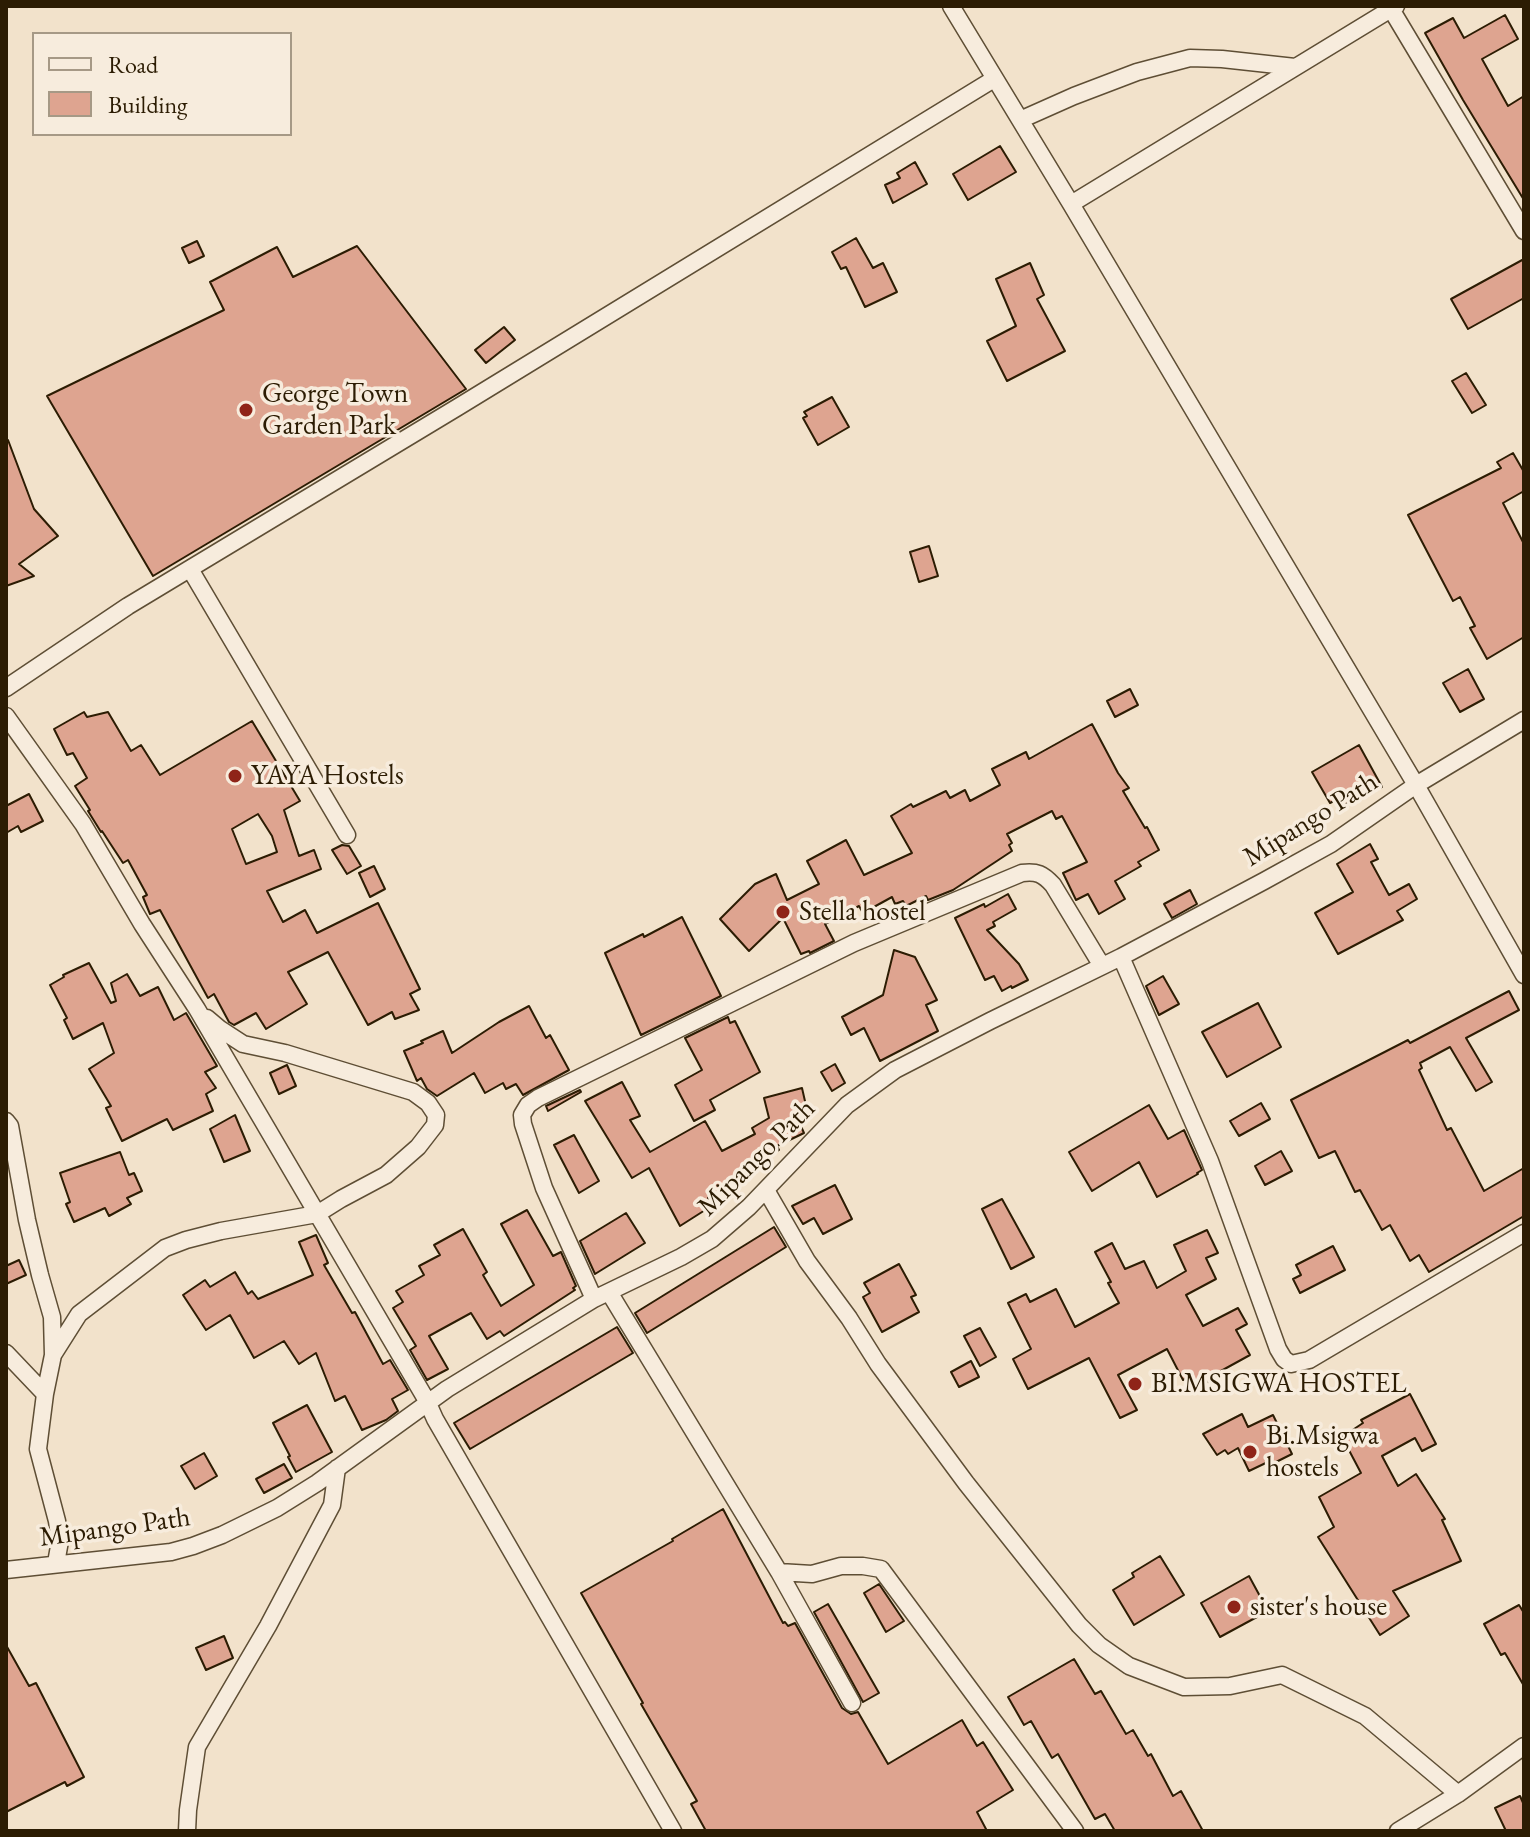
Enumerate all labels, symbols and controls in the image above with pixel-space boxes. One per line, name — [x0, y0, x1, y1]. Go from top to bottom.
legend — [32, 32, 292, 136]
text: Road — [108, 49, 158, 80]
text: Building — [108, 89, 188, 120]
place label: George Town Garden Park — [262, 377, 408, 443]
marker: George Town Garden Park — [237, 401, 255, 419]
place label: YAYA Hostels — [251, 759, 404, 793]
street label: Mipango Path — [1238, 765, 1384, 875]
marker: YAYA Hostels — [226, 767, 244, 785]
place label: Stella hostel — [799, 895, 926, 929]
marker: Stella hostel — [774, 903, 792, 921]
street label: Mipango Path — [691, 1092, 823, 1224]
place label: BI.MSIGWA HOSTEL — [1151, 1367, 1407, 1401]
marker: BI.MSIGWA HOSTEL — [1126, 1375, 1144, 1393]
place label: Bi.Msigwa hostels — [1266, 1419, 1379, 1485]
marker: Bi.Msigwa hostels — [1241, 1443, 1259, 1461]
street label: Mipango Path — [37, 1501, 193, 1555]
place label: sister's house — [1250, 1590, 1387, 1624]
marker: sister's house — [1225, 1598, 1243, 1616]

